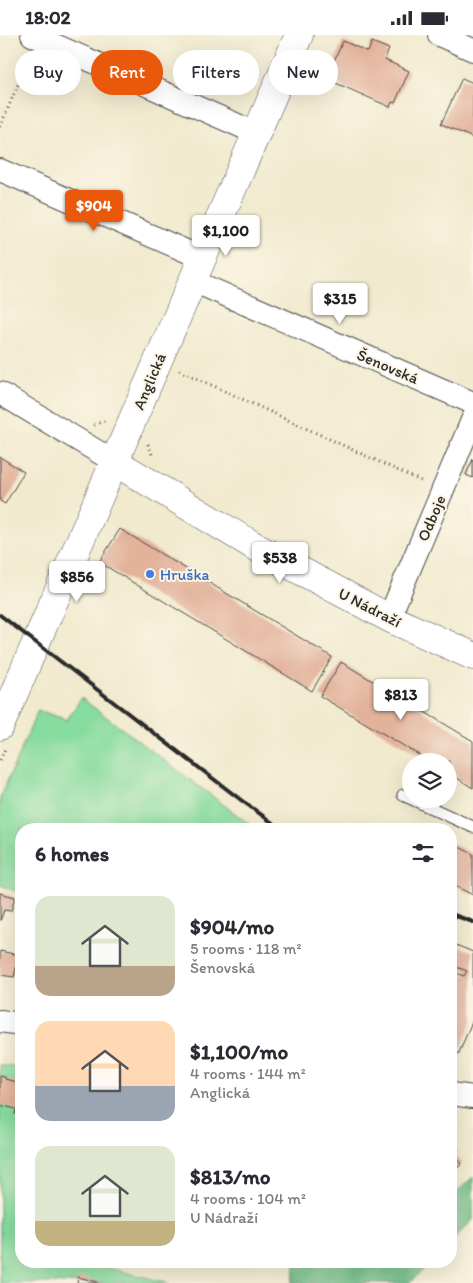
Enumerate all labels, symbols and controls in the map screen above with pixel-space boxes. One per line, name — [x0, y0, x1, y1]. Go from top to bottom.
text: 18:02 — [25, 6, 71, 29]
chip: Buy — [15, 50, 81, 95]
chip: Rent — [91, 50, 163, 95]
chip: Filters — [173, 50, 259, 95]
chip: New — [269, 50, 338, 95]
pin: $904 — [64, 189, 124, 232]
text: $904 — [76, 196, 112, 215]
pin: $1,100 — [185, 215, 267, 257]
text: $1,100 — [203, 221, 249, 240]
pin: $315 — [310, 283, 370, 325]
text: $315 — [324, 289, 356, 308]
street label: Šenovská — [354, 345, 422, 388]
street label: Anglická — [129, 349, 170, 413]
street label: Odboje — [413, 492, 450, 544]
pin: $538 — [250, 541, 310, 584]
text: $538 — [263, 548, 297, 567]
pin: $856 — [47, 561, 107, 603]
place label: Hruška — [160, 565, 210, 584]
text: $856 — [60, 567, 94, 586]
marker: Hruška — [144, 568, 156, 580]
street label: U Nádraží — [335, 584, 404, 631]
pin: $813 — [371, 679, 431, 721]
text: $813 — [384, 685, 418, 704]
map controls — [402, 753, 457, 808]
button: layers — [402, 753, 457, 808]
icon: filters — [409, 839, 437, 867]
text: 6 homes — [35, 841, 109, 866]
text: $904/mo — [190, 914, 274, 939]
icon: home — [75, 916, 135, 976]
text: 5 rooms · 118 m² — [190, 939, 301, 958]
text: Šenovská — [190, 958, 255, 977]
text: $1,100/mo — [190, 1039, 288, 1064]
icon: home — [75, 1041, 135, 1101]
text: 4 rooms · 144 m² — [190, 1064, 306, 1083]
text: Anglická — [190, 1083, 250, 1102]
text: $813/mo — [190, 1164, 271, 1189]
icon: home — [75, 1166, 135, 1226]
text: 4 rooms · 104 m² — [190, 1189, 306, 1208]
text: U Nádraží — [190, 1208, 258, 1227]

